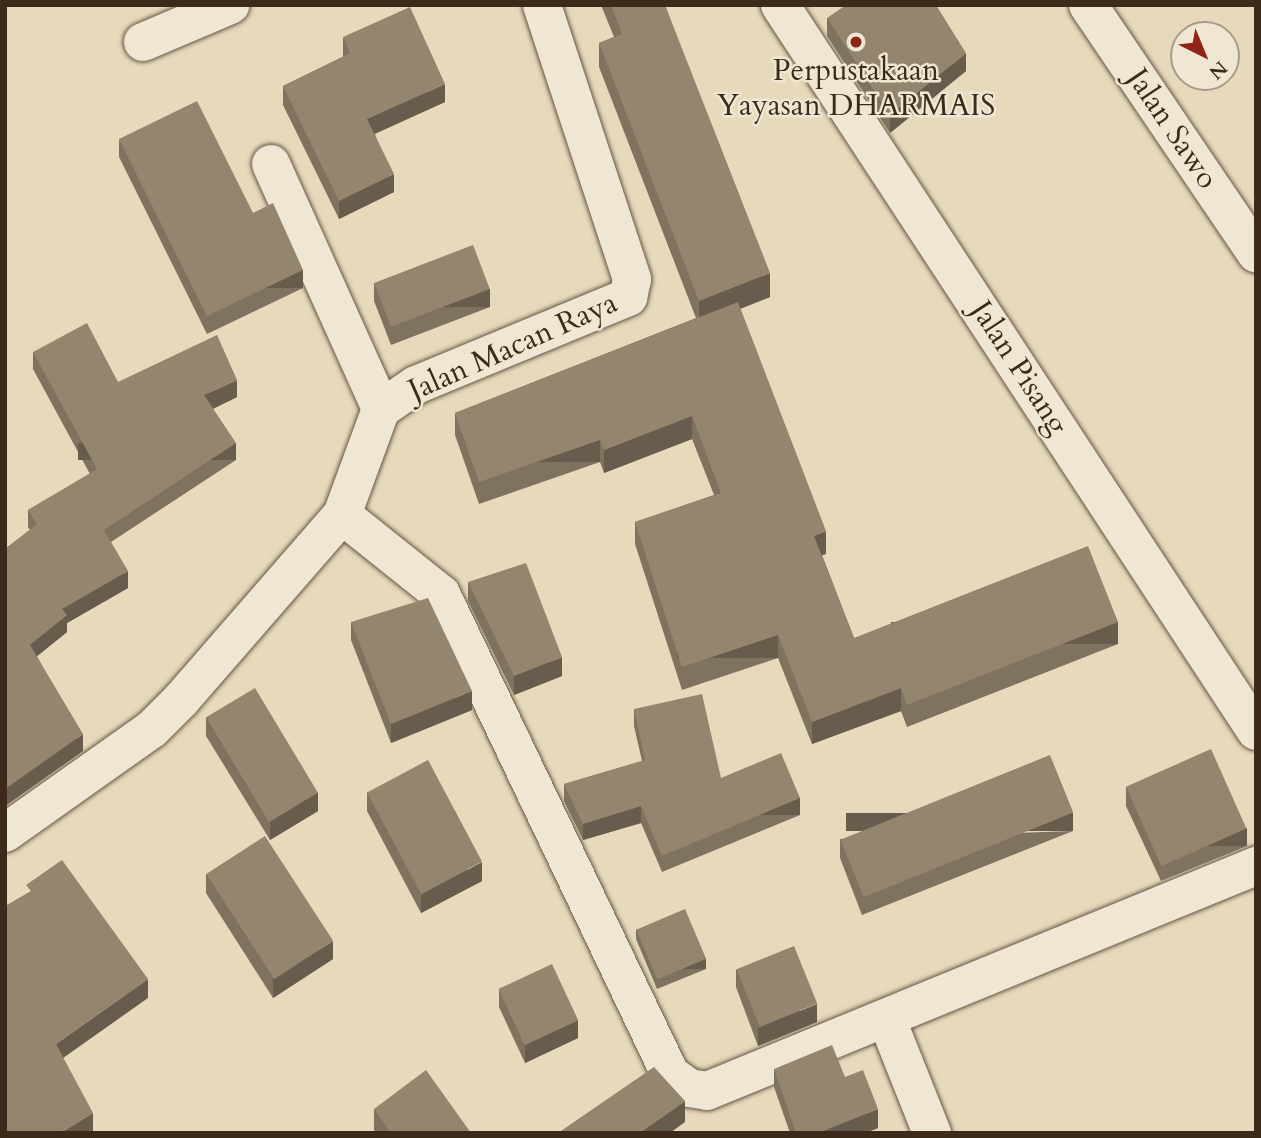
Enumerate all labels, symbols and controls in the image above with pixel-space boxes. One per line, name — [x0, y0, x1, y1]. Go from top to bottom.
north arrow — [1170, 21, 1240, 91]
marker: Perpustakaan Yayasan DHARMAIS — [848, 34, 864, 50]
place label: Perpustakaan Yayasan DHARMAIS — [717, 53, 995, 124]
text: N — [1203, 55, 1233, 85]
street label: Jalan Sawo — [1119, 62, 1225, 196]
street label: Jalan Macan Raya — [403, 285, 623, 409]
street label: Jalan Pisang — [963, 295, 1075, 441]

